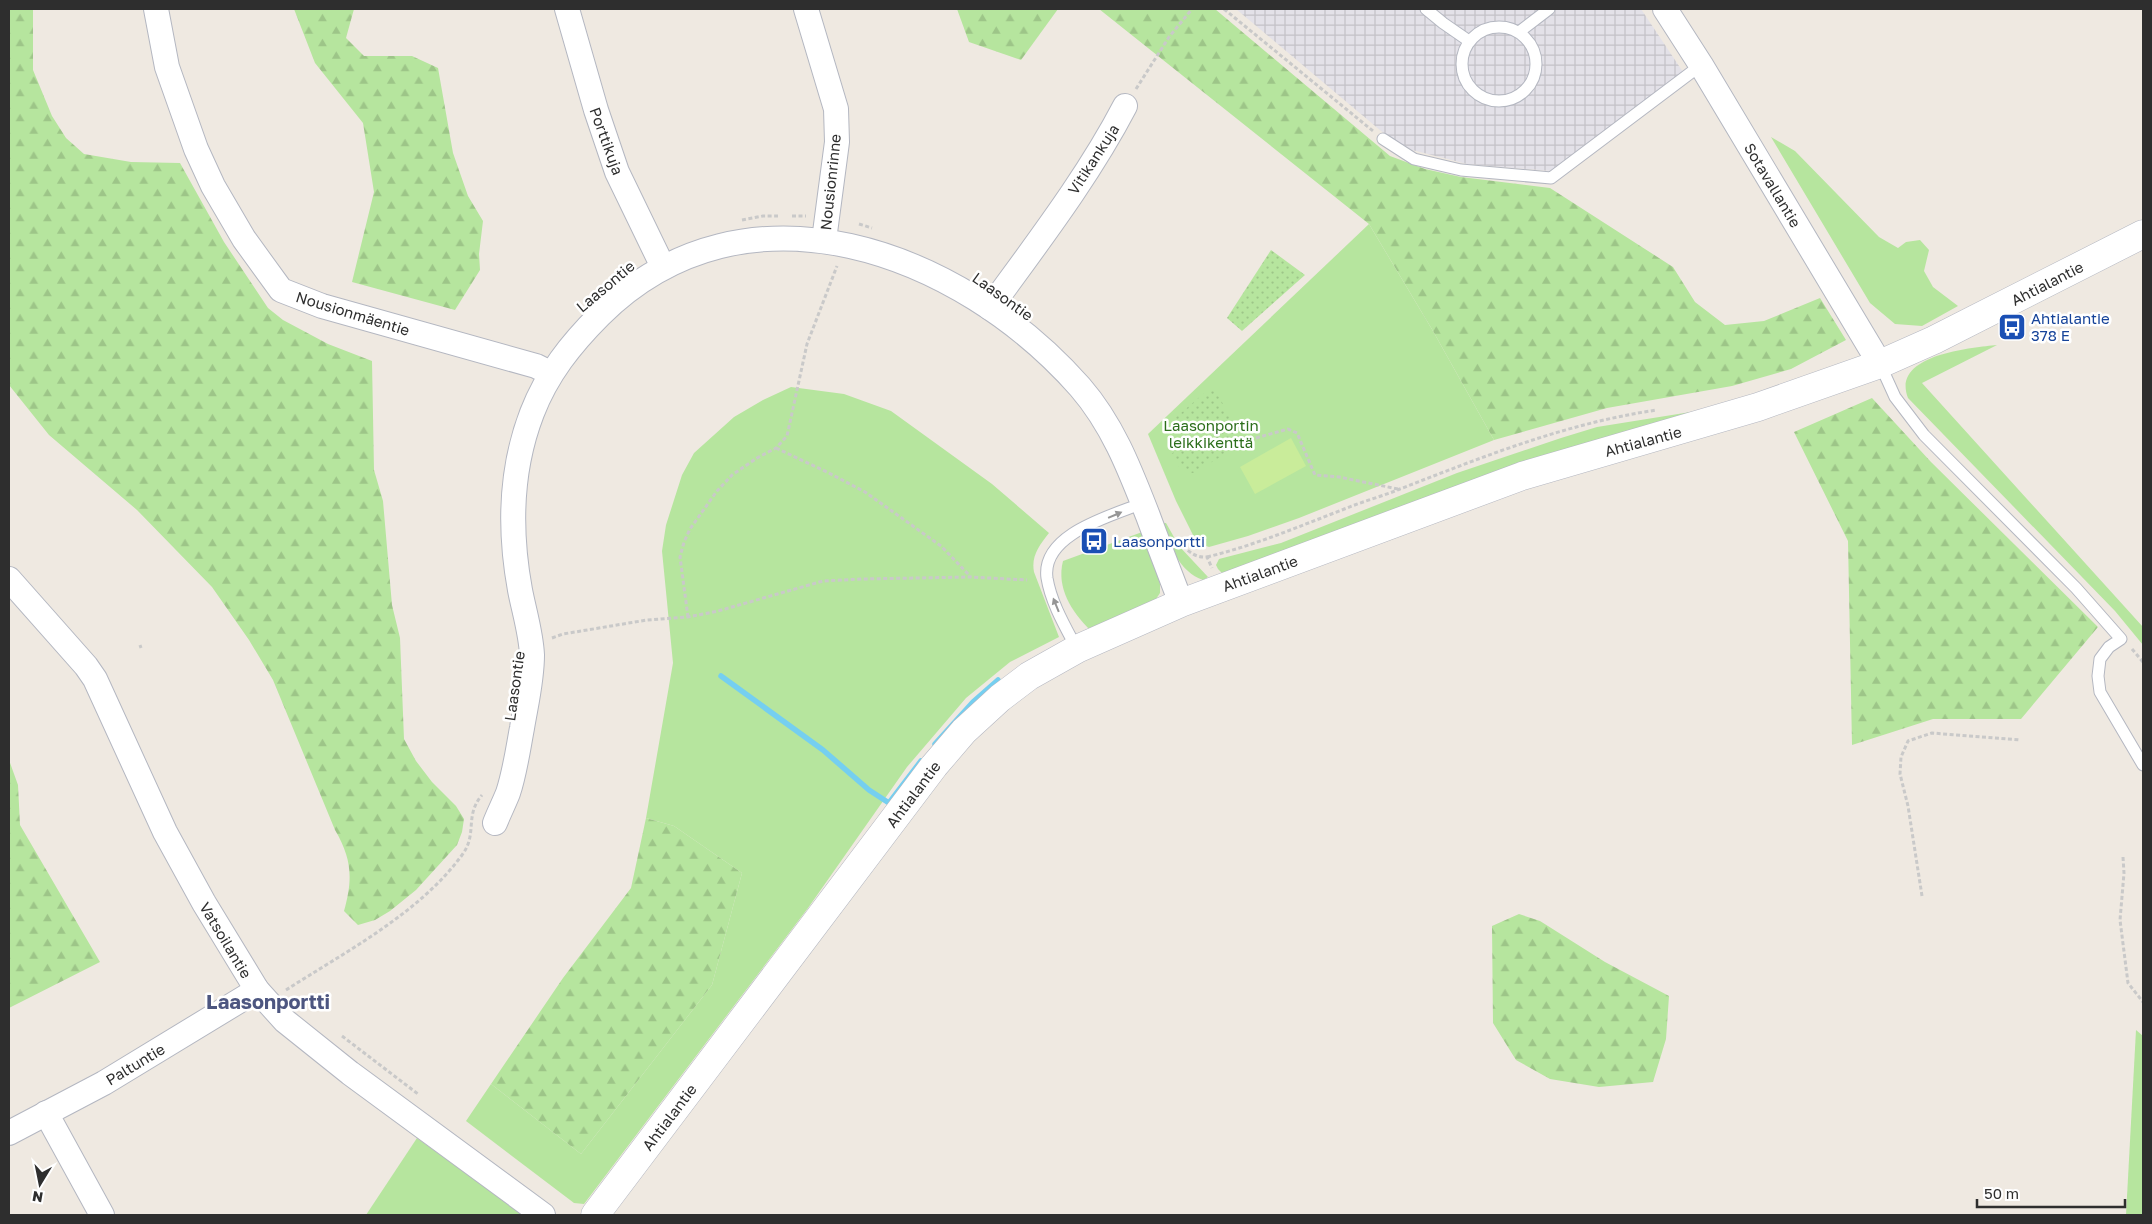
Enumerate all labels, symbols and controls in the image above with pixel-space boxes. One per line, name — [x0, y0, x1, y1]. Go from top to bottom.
street label: Porttikuja — [586, 105, 628, 177]
street label: Vitikankuja — [1064, 120, 1122, 198]
street label: Nousionrinne — [816, 133, 844, 231]
street label: Sotavallantie — [1741, 140, 1805, 231]
street label: Laasontie — [572, 256, 638, 316]
street label: Ahtialantie — [2008, 257, 2086, 309]
street label: Laasontie — [969, 268, 1037, 324]
street label: Nousionmäentie — [294, 287, 412, 339]
place label: Ahtialantie 378 E — [2031, 309, 2110, 344]
bus stop icon: Ahtialantie 378 E — [1997, 312, 2027, 342]
park label: Laasonportin leikkikenttä — [1163, 416, 1259, 451]
street label: Ahtialantie — [1603, 422, 1684, 460]
one-way arrow — [1108, 510, 1122, 518]
bus stop icon: Laasonportti — [1079, 526, 1109, 556]
place label: Laasonportti — [1113, 532, 1205, 550]
street label: Ahtialantie — [1220, 551, 1300, 595]
one-way arrow — [1052, 598, 1059, 613]
street label: Laasontie — [500, 650, 528, 722]
street label: Ahtialantie — [882, 757, 944, 831]
street label: Vatsoilantie — [196, 899, 256, 982]
district label: Laasonportti — [206, 989, 330, 1013]
street label: Paltuntie — [102, 1039, 168, 1089]
street label: Ahtialantie — [638, 1080, 700, 1154]
north arrow — [15, 1159, 65, 1209]
scale bar — [1977, 1176, 2124, 1208]
text: 50 m — [1984, 1184, 2019, 1202]
text: N — [31, 1188, 44, 1207]

